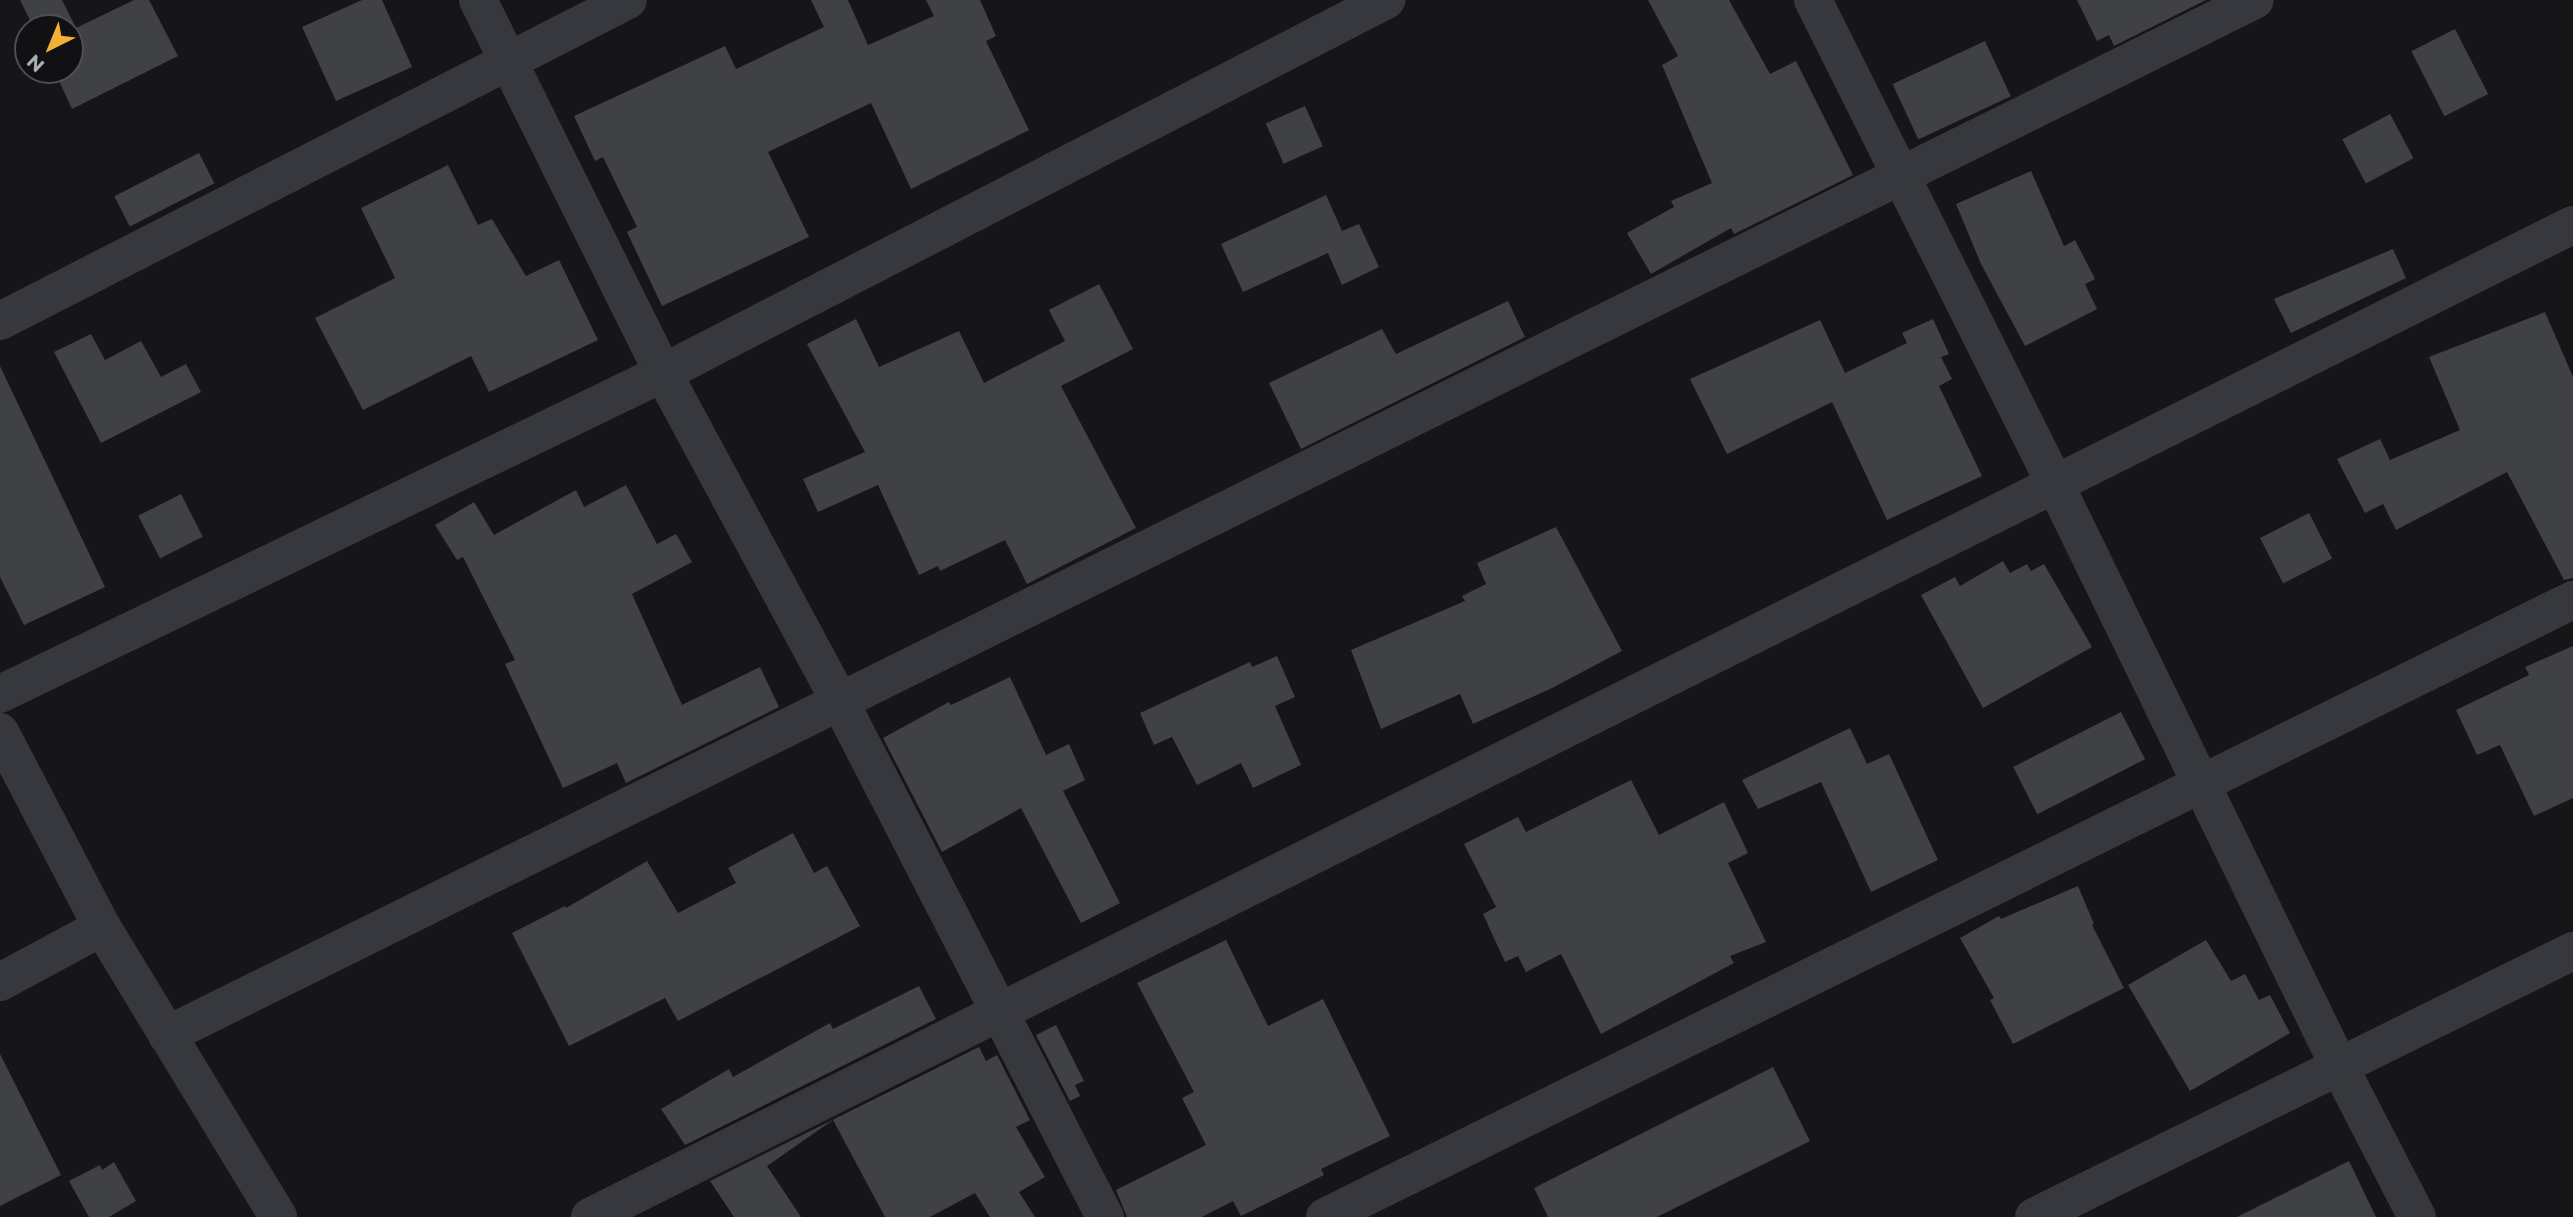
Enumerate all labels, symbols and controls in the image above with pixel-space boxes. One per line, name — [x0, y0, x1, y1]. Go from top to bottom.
north arrow — [14, 14, 84, 84]
text: N — [22, 50, 49, 77]

